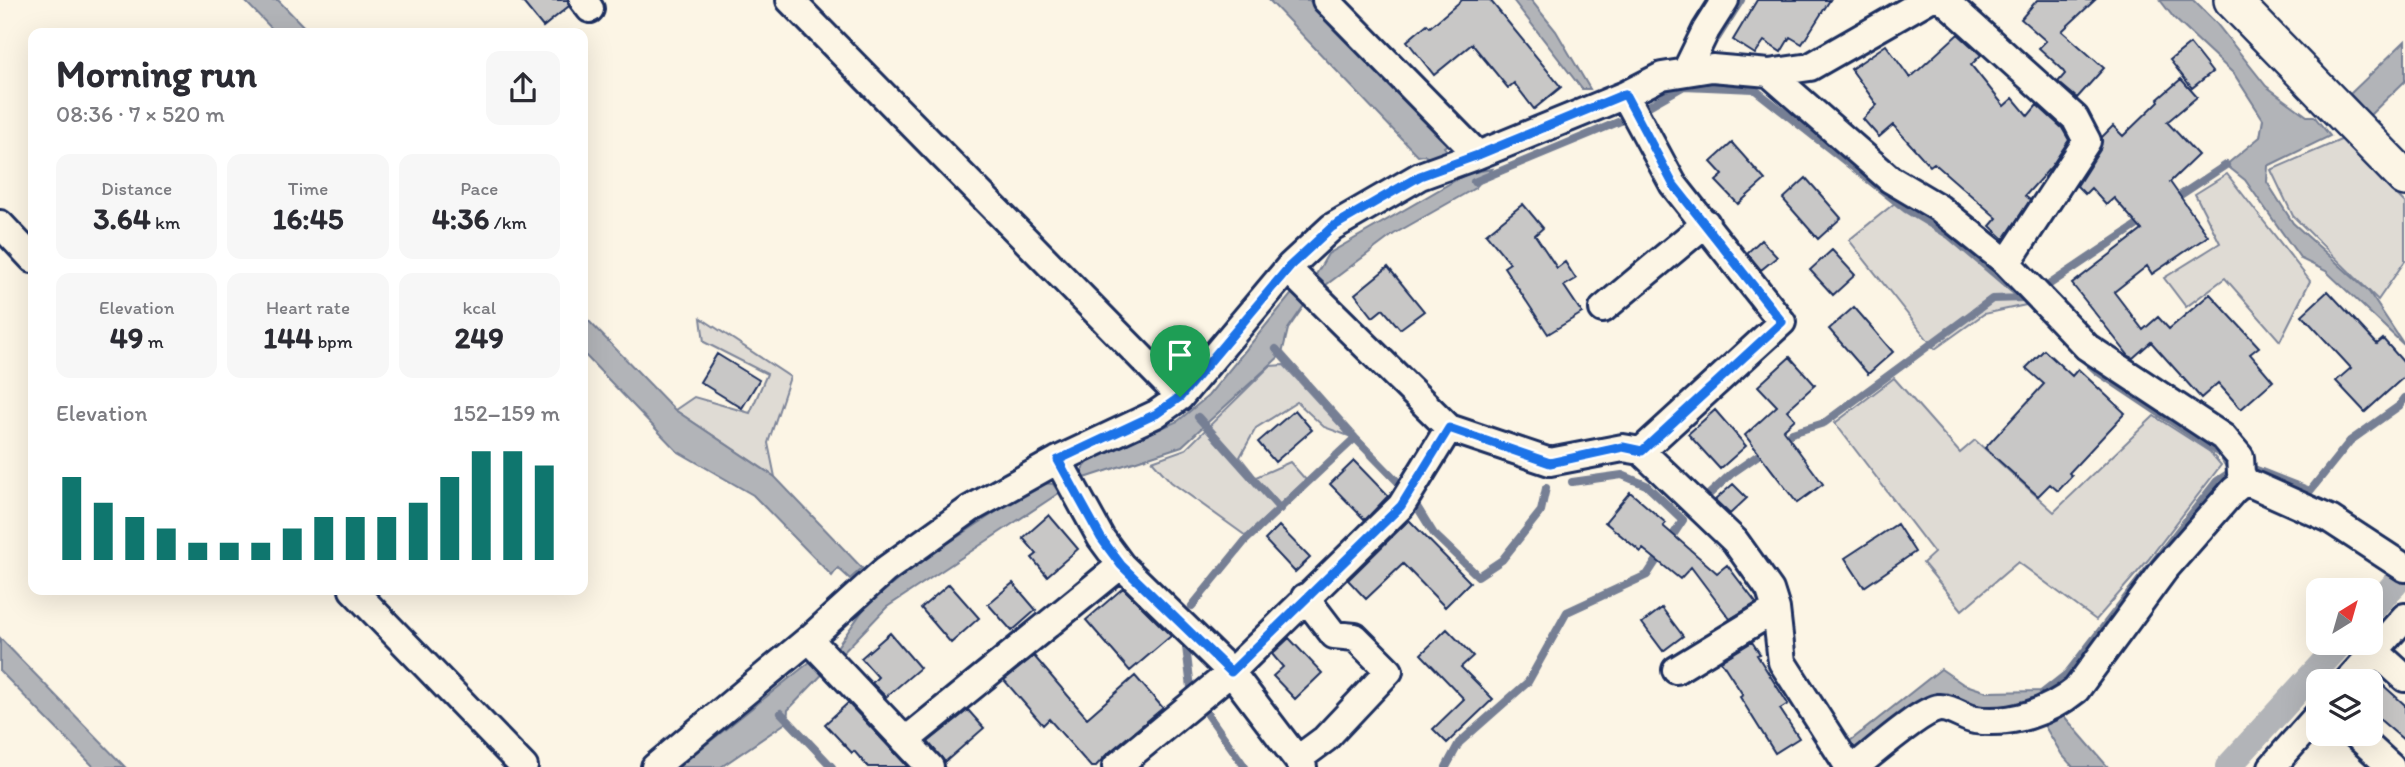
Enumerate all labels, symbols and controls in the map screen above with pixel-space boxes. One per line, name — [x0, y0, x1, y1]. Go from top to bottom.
text: Morning run — [56, 51, 257, 97]
button: share — [486, 51, 560, 125]
text: 08:36 · 7 × 520 m — [56, 100, 225, 128]
text: Distance — [101, 177, 172, 200]
text: Time — [288, 177, 328, 200]
text: Pace — [460, 177, 498, 200]
text: 3.64 — [93, 200, 151, 237]
text: 16:45 — [273, 200, 343, 237]
text: 4:36 — [432, 200, 489, 237]
text: km — [151, 211, 180, 234]
text: /km — [489, 211, 527, 234]
text: Elevation — [99, 296, 174, 319]
text: Heart rate — [266, 296, 350, 319]
text: kcal — [462, 296, 496, 319]
text: 49 — [110, 319, 143, 356]
text: 144 — [263, 319, 313, 356]
text: 249 — [455, 319, 504, 356]
pin — [1150, 325, 1210, 397]
text: m — [143, 330, 164, 353]
text: bpm — [313, 330, 353, 353]
icon: arrive — [1161, 336, 1199, 374]
text: Elevation — [56, 399, 147, 427]
text: 152–159 m — [453, 399, 560, 427]
north arrow — [2306, 578, 2384, 654]
map controls — [2306, 578, 2383, 746]
button: layers — [2306, 669, 2383, 746]

